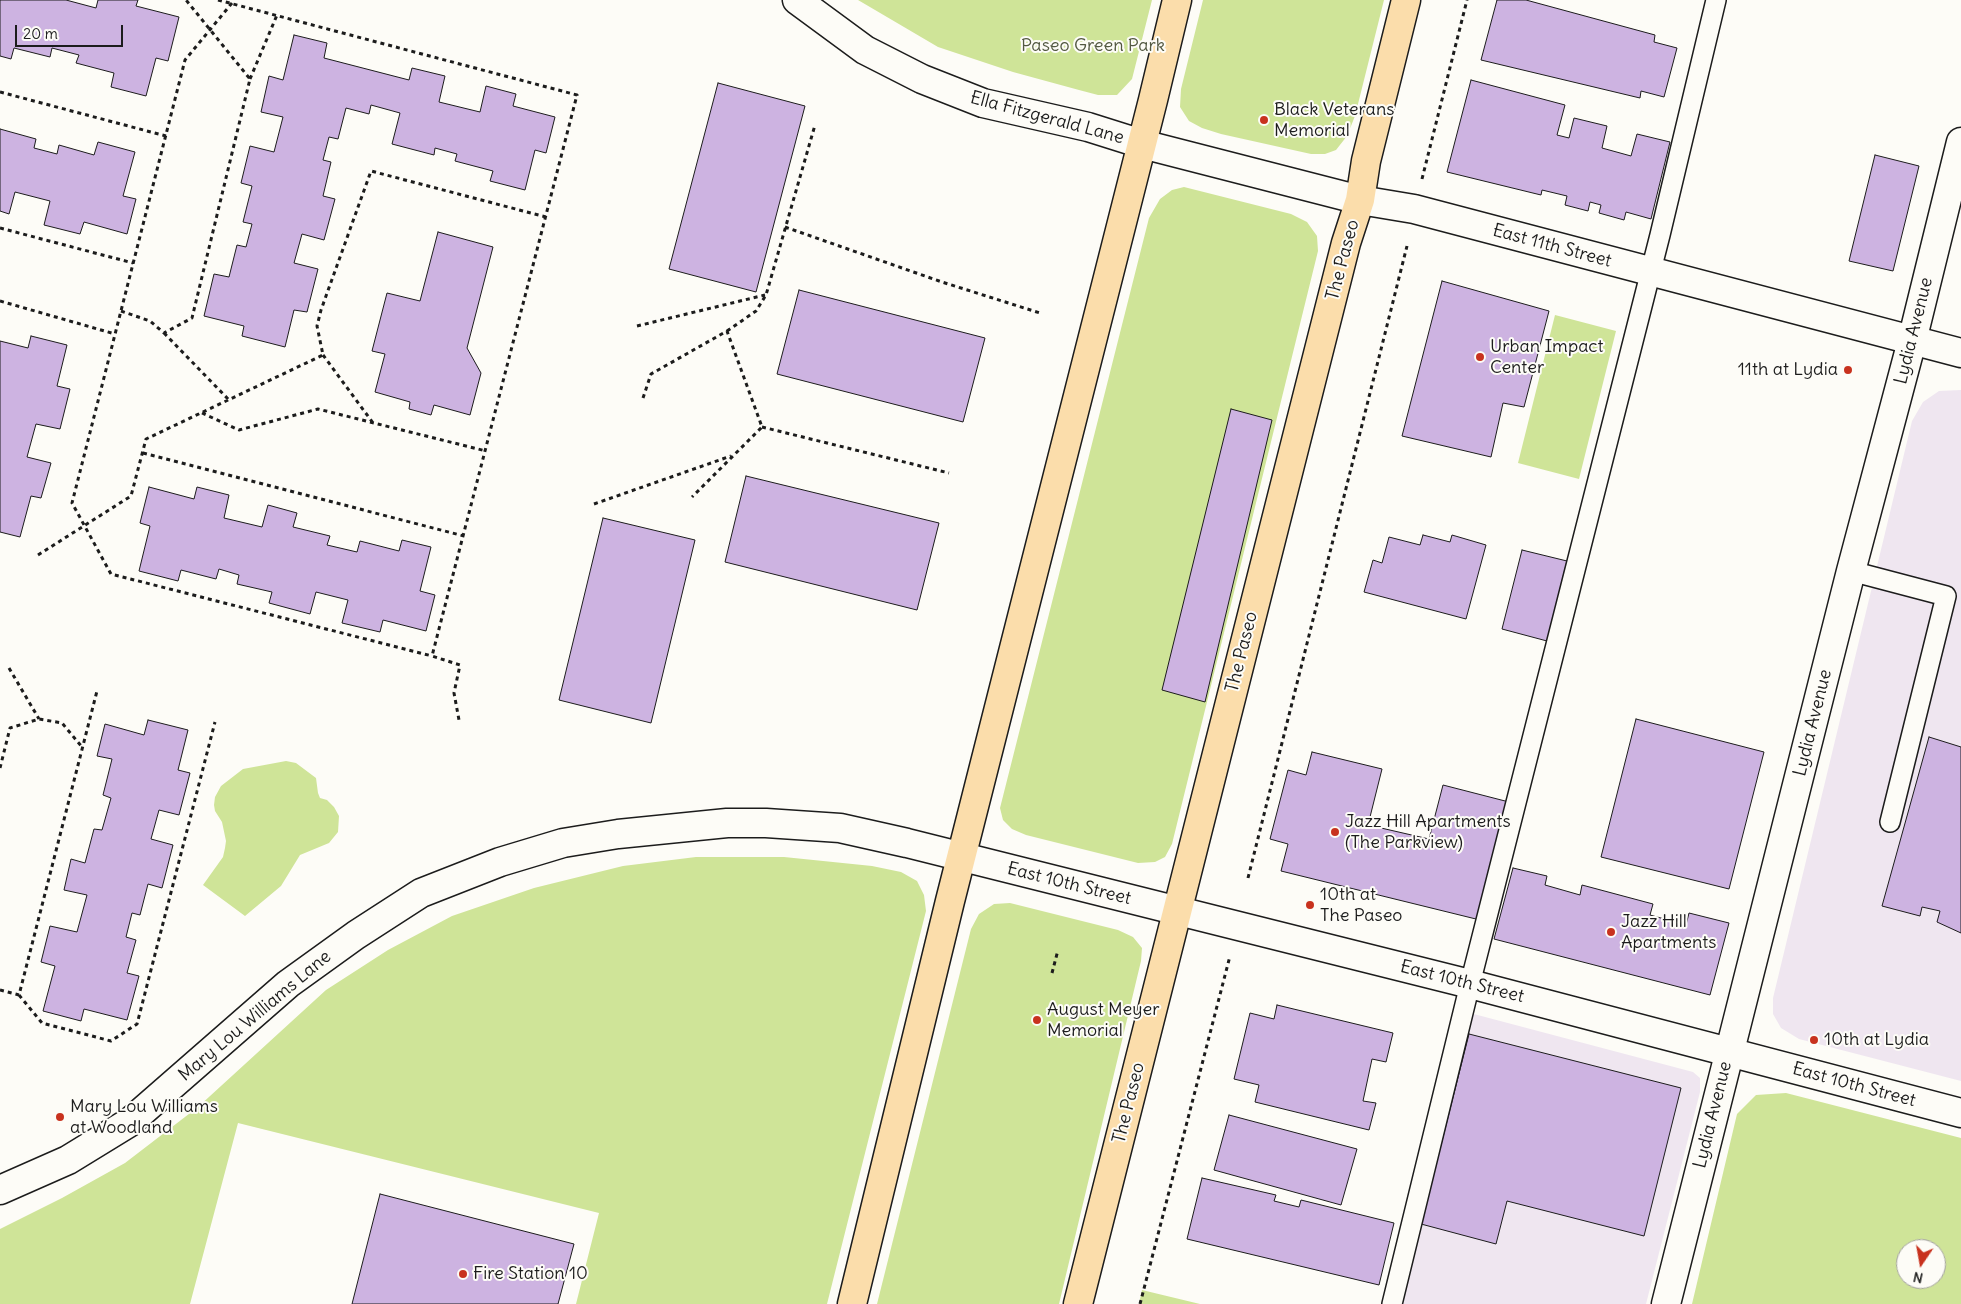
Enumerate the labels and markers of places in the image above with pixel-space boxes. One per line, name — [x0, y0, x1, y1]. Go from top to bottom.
place label: Black Veterans Memorial — [1274, 99, 1394, 142]
marker: Black Veterans Memorial — [1258, 114, 1270, 126]
place label: Urban Impact Center — [1490, 336, 1604, 378]
marker: Urban Impact Center — [1474, 351, 1486, 363]
place label: 11th at Lydia — [1738, 359, 1838, 381]
marker: 11th at Lydia — [1842, 364, 1854, 376]
place label: Jazz Hill Apartments (The Parkview) — [1345, 811, 1511, 854]
marker: Jazz Hill Apartments (The Parkview) — [1329, 826, 1341, 838]
place label: 10th at The Paseo — [1320, 884, 1402, 926]
marker: 10th at The Paseo — [1304, 899, 1316, 911]
place label: Jazz Hill Apartments — [1621, 911, 1717, 954]
marker: Jazz Hill Apartments — [1605, 926, 1617, 938]
place label: August Meyer Memorial — [1047, 999, 1160, 1042]
marker: August Meyer Memorial — [1031, 1014, 1043, 1026]
place label: 10th at Lydia — [1824, 1029, 1929, 1051]
marker: 10th at Lydia — [1808, 1034, 1820, 1046]
place label: Mary Lou Williams at Woodland — [70, 1096, 218, 1138]
marker: Mary Lou Williams at Woodland — [54, 1111, 66, 1123]
place label: Fire Station 10 — [473, 1263, 588, 1285]
marker: Fire Station 10 — [457, 1268, 469, 1280]

